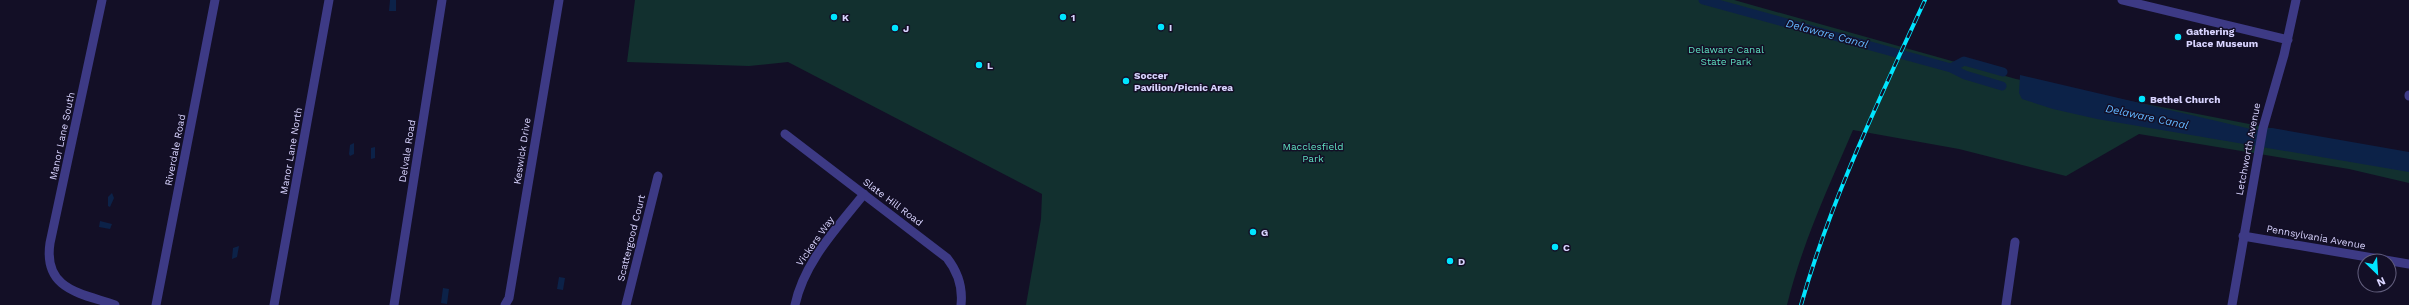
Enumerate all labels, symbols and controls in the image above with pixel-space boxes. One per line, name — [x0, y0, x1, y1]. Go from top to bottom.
marker: K — [829, 12, 839, 22]
place label: K — [842, 12, 849, 23]
marker: 1 — [1058, 12, 1068, 22]
place label: 1 — [1071, 12, 1075, 23]
water label: Delaware Canal — [1784, 17, 1870, 51]
marker: I — [1156, 22, 1166, 32]
place label: I — [1169, 22, 1172, 33]
marker: J — [890, 23, 900, 33]
place label: J — [903, 23, 909, 34]
place label: Gathering Place Museum — [2186, 26, 2258, 49]
marker: Gathering Place Museum — [2173, 32, 2183, 42]
park label: Delaware Canal State Park — [1688, 44, 1764, 67]
marker: L — [974, 60, 984, 70]
place label: L — [987, 60, 993, 71]
place label: Soccer Pavilion/Picnic Area — [1134, 70, 1233, 93]
marker: Soccer Pavilion/Picnic Area — [1121, 76, 1131, 86]
street label: Manor Lane South — [47, 91, 77, 181]
marker: Bethel Church — [2137, 94, 2147, 104]
place label: Bethel Church — [2150, 94, 2220, 105]
water label: Delaware Canal — [2104, 102, 2190, 132]
street label: Letchworth Avenue — [2234, 102, 2262, 196]
street label: Manor Lane North — [278, 107, 304, 195]
street label: Riverdale Road — [163, 113, 187, 187]
street label: Keswick Drive — [511, 117, 533, 185]
street label: Delvale Road — [397, 119, 417, 183]
park label: Macclesfield Park — [1282, 141, 1344, 164]
street label: Slate Hill Road — [861, 176, 925, 228]
street label: Scattergood Court — [615, 193, 647, 282]
street label: Vickers Way — [794, 213, 837, 268]
street label: Pennsylvania Avenue — [2266, 223, 2367, 251]
marker: G — [1248, 227, 1258, 237]
place label: G — [1261, 227, 1268, 238]
marker: C — [1550, 242, 1560, 252]
place label: C — [1563, 242, 1570, 253]
north arrow — [2357, 253, 2397, 293]
marker: D — [1445, 256, 1455, 266]
place label: D — [1458, 256, 1465, 267]
text: N — [2375, 274, 2387, 289]

